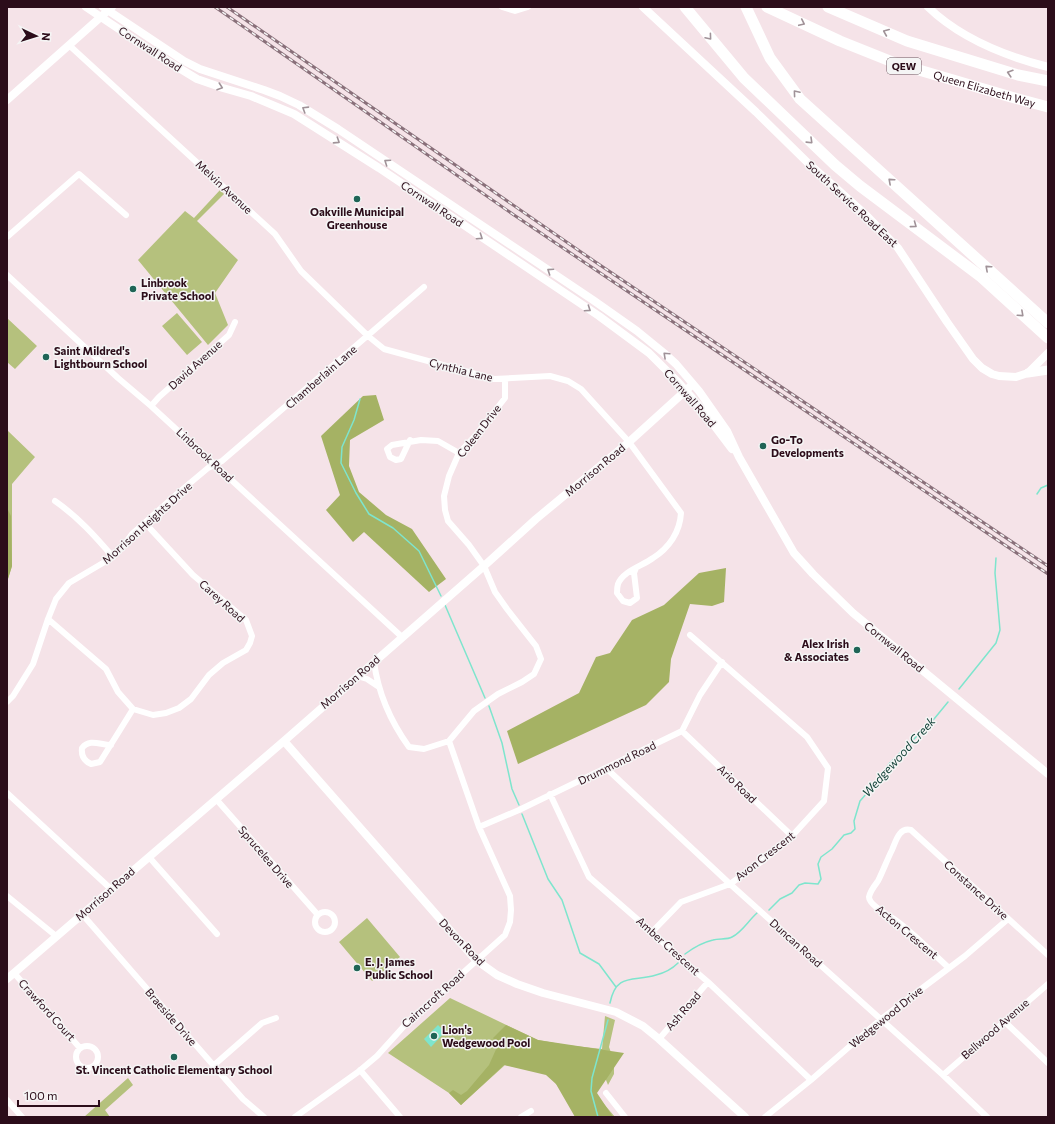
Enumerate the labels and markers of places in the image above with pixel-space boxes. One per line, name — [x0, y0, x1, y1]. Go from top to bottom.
marker: Oakville Municipal Greenhouse — [352, 194, 362, 204]
place label: Oakville Municipal Greenhouse — [310, 205, 404, 231]
place label: Linbrook Private School — [141, 276, 214, 302]
marker: Linbrook Private School — [128, 284, 138, 294]
place label: Saint Mildred's Lightbourn School — [54, 344, 147, 370]
marker: Saint Mildred's Lightbourn School — [41, 352, 51, 362]
place label: Go-To Developments — [771, 433, 844, 459]
marker: Go-To Developments — [758, 441, 768, 451]
place label: Alex Irish & Associates — [784, 637, 849, 663]
marker: Alex Irish & Associates — [852, 645, 862, 655]
place label: E. J. James Public School — [365, 955, 433, 981]
marker: E. J. James Public School — [352, 963, 362, 973]
place label: Lion's Wedgewood Pool — [442, 1023, 530, 1049]
marker: Lion's Wedgewood Pool — [429, 1031, 439, 1041]
marker: St. Vincent Catholic Elementary School — [169, 1052, 179, 1062]
place label: St. Vincent Catholic Elementary School — [76, 1063, 272, 1076]

